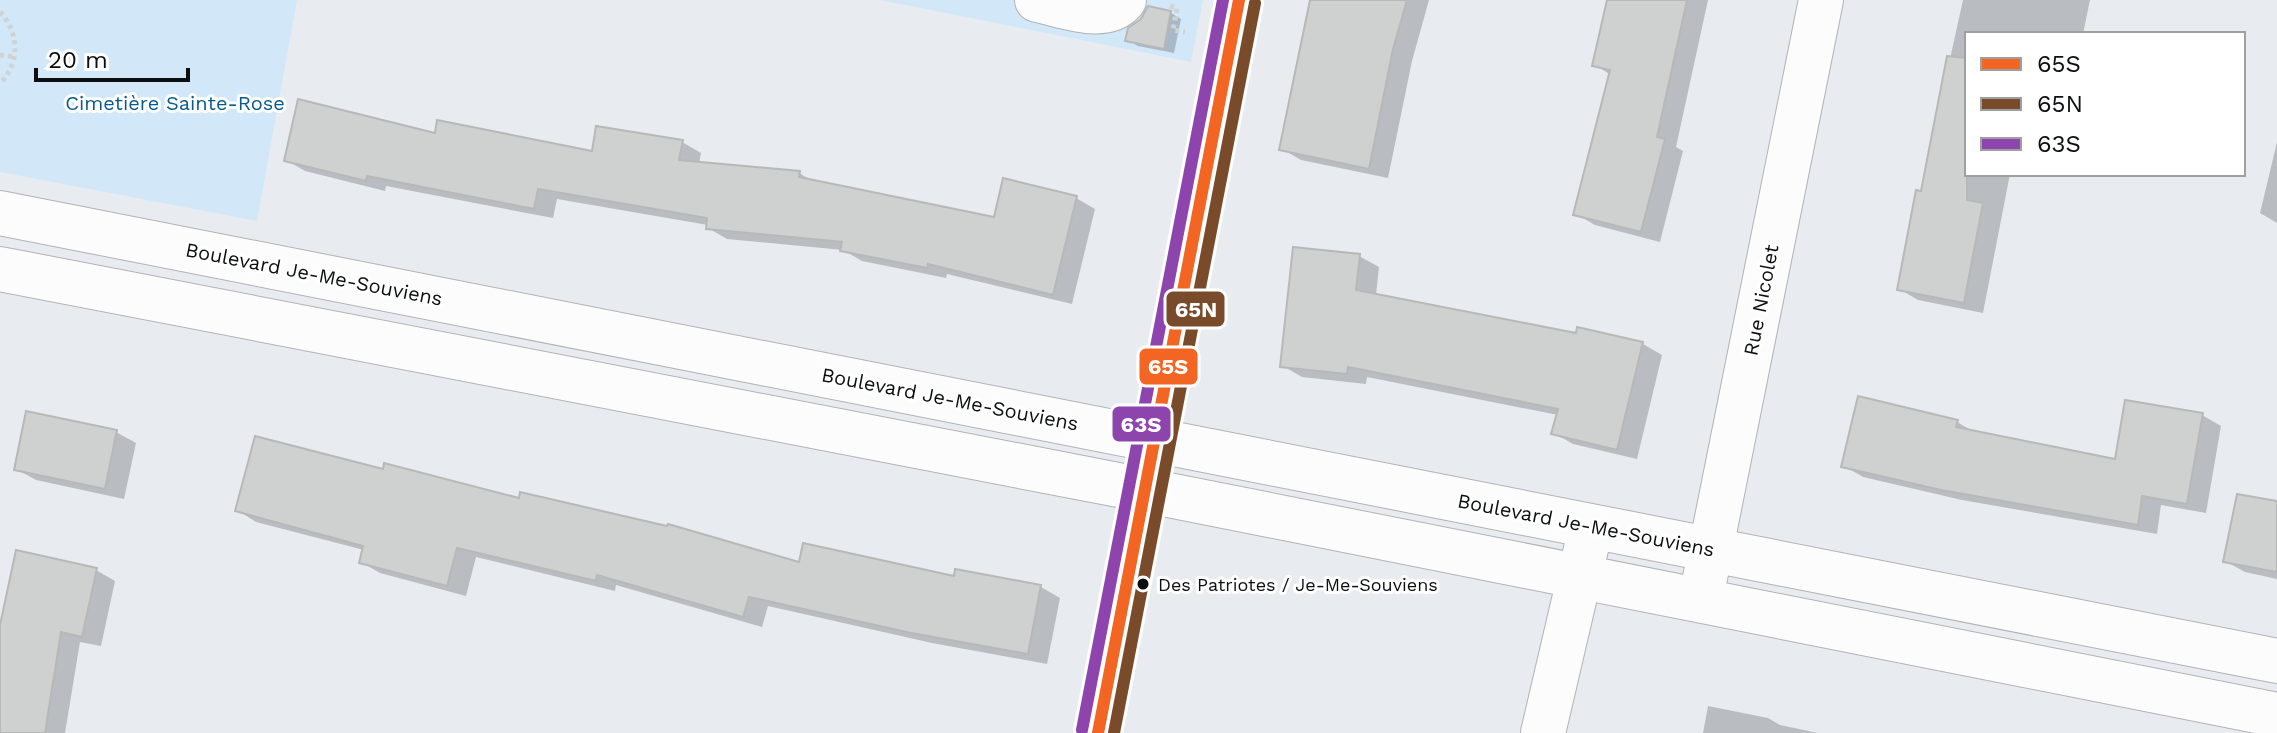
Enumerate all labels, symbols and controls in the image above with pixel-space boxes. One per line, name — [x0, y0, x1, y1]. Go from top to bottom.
scale bar — [36, 32, 188, 82]
legend — [1965, 32, 2245, 176]
text: 20 m — [48, 46, 108, 74]
text: 65S — [2037, 50, 2081, 78]
text: 65N — [2037, 90, 2083, 118]
park label: Cimetière Sainte-Rose — [65, 91, 285, 115]
text: 63S — [2037, 130, 2081, 158]
street label: Boulevard Je-Me-Souviens — [183, 237, 445, 311]
street label: Rue Nicolet — [1738, 242, 1784, 358]
line badge: 65N — [1165, 290, 1226, 328]
text: 65N — [1175, 297, 1217, 322]
line badge: 65S — [1138, 347, 1199, 386]
text: 65S — [1148, 354, 1188, 379]
street label: Boulevard Je-Me-Souviens — [819, 362, 1081, 436]
line badge: 63S — [1111, 405, 1172, 443]
text: 63S — [1121, 412, 1161, 437]
street label: Boulevard Je-Me-Souviens — [1455, 488, 1717, 562]
place label: Des Patriotes / Je-Me-Souviens — [1158, 574, 1438, 595]
marker: Des Patriotes / Je-Me-Souviens — [1135, 576, 1151, 592]

